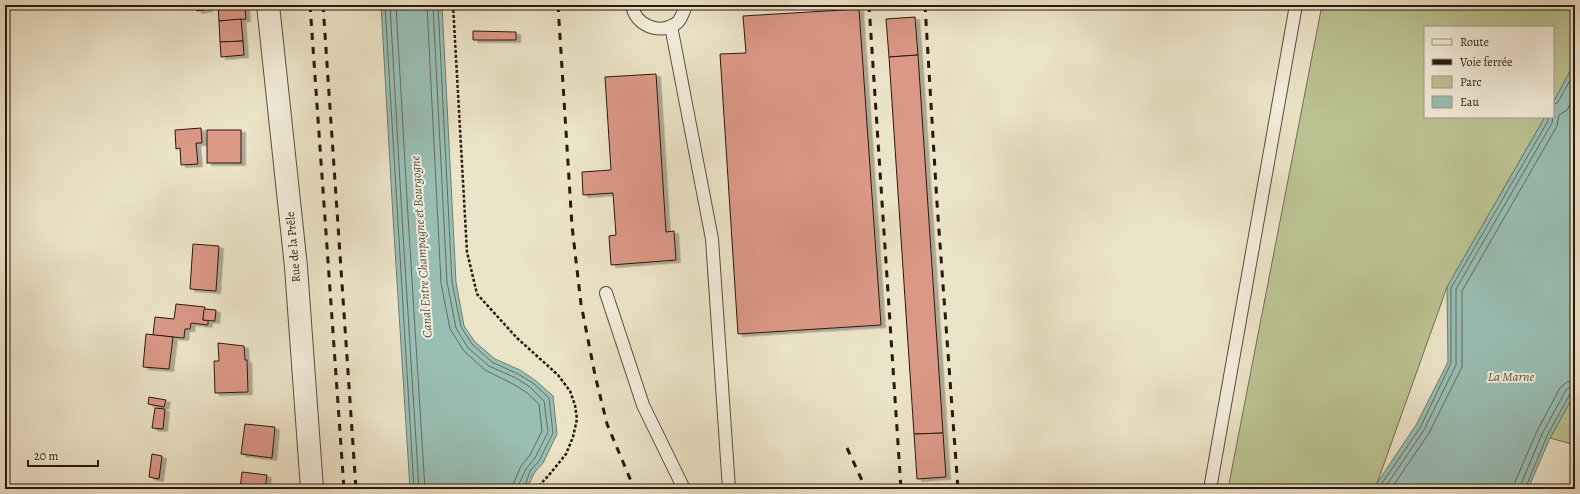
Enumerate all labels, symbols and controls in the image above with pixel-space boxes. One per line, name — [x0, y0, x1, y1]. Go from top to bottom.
legend — [1424, 26, 1554, 118]
text: Route — [1460, 34, 1489, 50]
text: Voie ferrée — [1459, 54, 1512, 70]
text: Parc — [1460, 74, 1482, 90]
text: Eau — [1460, 94, 1479, 110]
water label: Canal Entre Champagne et Bourgogne — [406, 155, 436, 339]
street label: Rue de la Prêle — [282, 211, 304, 283]
water label: La Marne — [1488, 368, 1535, 385]
scale bar — [28, 442, 98, 468]
text: 20 m — [34, 448, 58, 464]

